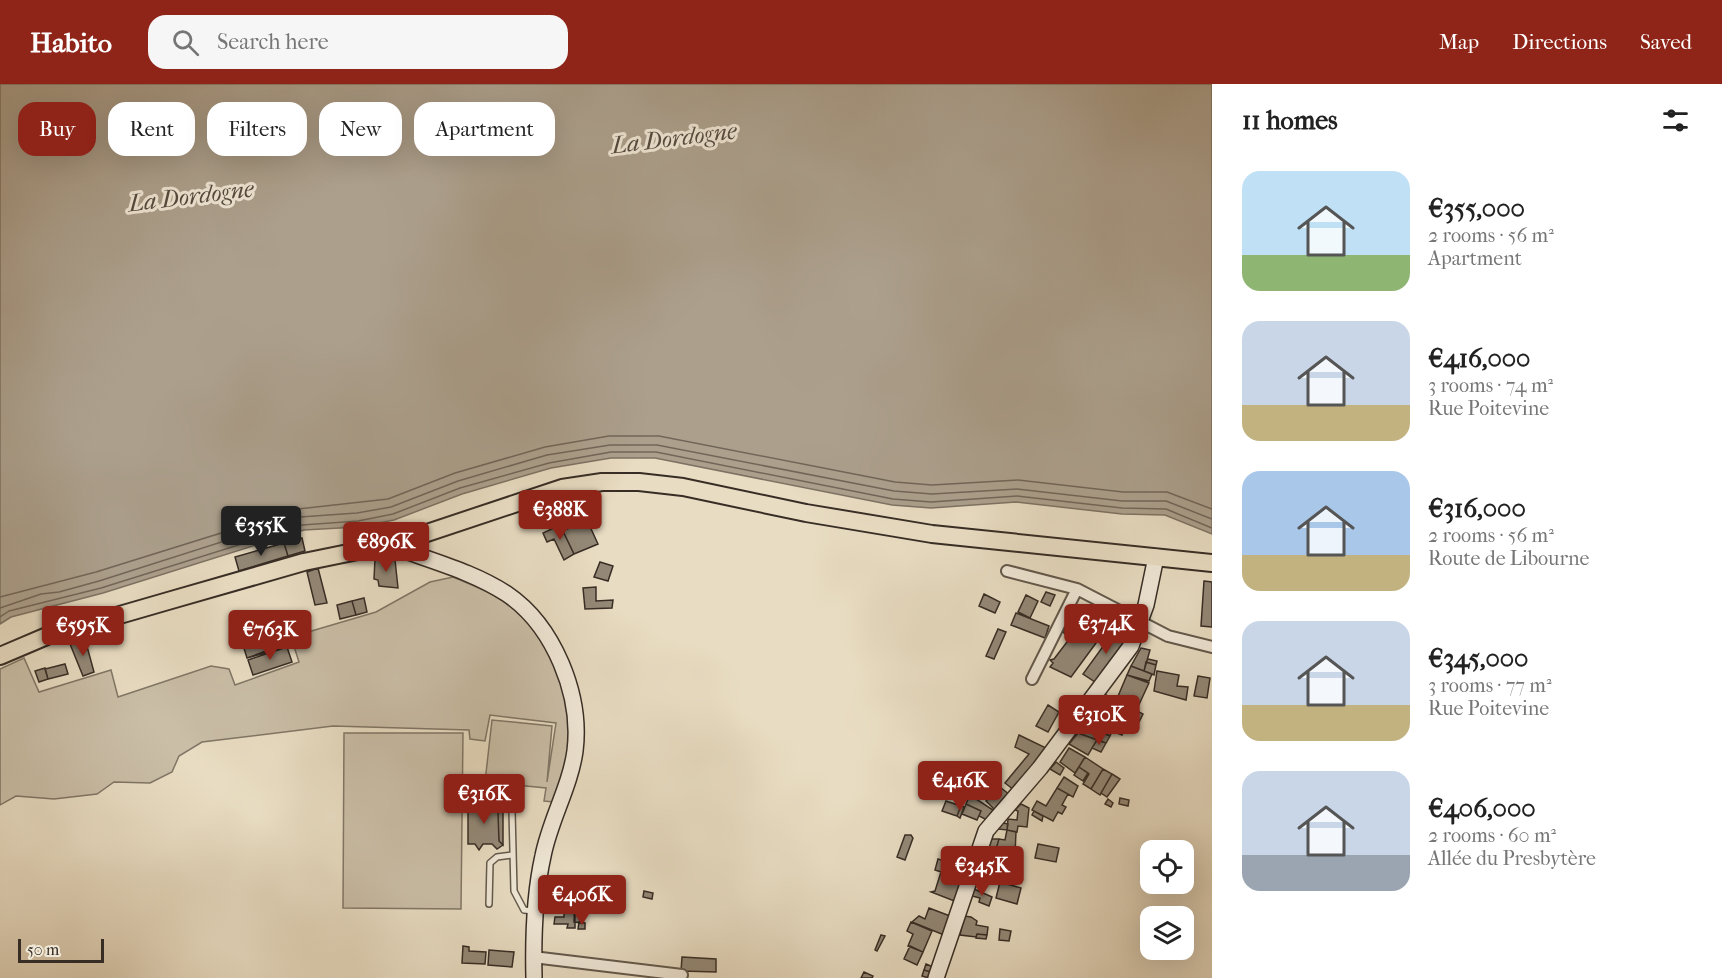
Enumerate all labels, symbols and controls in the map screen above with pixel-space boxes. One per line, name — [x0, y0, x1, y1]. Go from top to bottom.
search box — [148, 15, 568, 69]
text: Habito — [30, 26, 112, 59]
icon: search — [169, 26, 202, 59]
text: Search here — [217, 29, 329, 55]
text: Map — [1439, 30, 1479, 54]
text: Directions — [1512, 30, 1607, 54]
text: Saved — [1640, 30, 1692, 54]
chip: Buy — [18, 102, 96, 156]
chip: Rent — [108, 102, 195, 156]
chip: Filters — [207, 102, 307, 156]
chip: New — [319, 102, 402, 156]
chip: Apartment — [414, 102, 555, 156]
icon: filters — [1659, 104, 1692, 137]
text: 11 homes — [1242, 105, 1338, 136]
water label: La Dordogne — [608, 116, 739, 160]
water label: La Dordogne — [125, 174, 256, 218]
text: €355,000 — [1428, 193, 1525, 224]
icon: home — [1290, 195, 1362, 267]
text: 2 rooms · 56 m² — [1428, 224, 1554, 247]
text: Apartment — [1428, 247, 1522, 270]
text: €416,000 — [1428, 343, 1530, 374]
icon: home — [1290, 345, 1362, 417]
text: 3 rooms · 74 m² — [1428, 374, 1553, 397]
text: Rue Poitevine — [1428, 397, 1549, 420]
pin: €388K — [518, 490, 602, 541]
text: €316,000 — [1428, 493, 1526, 524]
icon: home — [1290, 495, 1362, 567]
text: €388K — [533, 498, 587, 521]
pin: €355K — [219, 506, 303, 557]
text: €355K — [235, 514, 287, 537]
pin: €896K — [344, 522, 428, 573]
text: 2 rooms · 56 m² — [1428, 524, 1554, 547]
text: €896K — [357, 530, 415, 553]
text: Route de Libourne — [1428, 547, 1589, 570]
pin: €374K — [1064, 604, 1148, 655]
pin: €595K — [41, 606, 125, 657]
pin: €763K — [228, 610, 312, 661]
text: €374K — [1078, 612, 1134, 635]
text: €595K — [56, 614, 110, 637]
text: €763K — [242, 618, 298, 641]
text: €345,000 — [1428, 643, 1528, 674]
icon: home — [1290, 645, 1362, 717]
text: 3 rooms · 77 m² — [1428, 674, 1552, 697]
pin: €310K — [1057, 695, 1141, 746]
text: Rue Poitevine — [1428, 697, 1549, 720]
text: €310K — [1073, 703, 1125, 726]
pin: €416K — [918, 761, 1002, 812]
text: €416K — [932, 769, 988, 792]
pin: €316K — [442, 774, 526, 825]
text: €316K — [458, 782, 510, 805]
text: €406,000 — [1428, 793, 1536, 824]
icon: home — [1290, 795, 1362, 867]
text: 2 rooms · 60 m² — [1428, 824, 1556, 847]
map controls — [1140, 840, 1194, 960]
button: locate — [1140, 840, 1194, 894]
pin: €345K — [940, 846, 1024, 897]
text: Allée du Presbytère — [1428, 847, 1596, 870]
text: €345K — [955, 854, 1009, 877]
pin: €406K — [540, 875, 624, 926]
text: €406K — [552, 883, 612, 906]
button: layers — [1140, 906, 1194, 960]
scale bar — [18, 936, 104, 964]
text: 50 m — [27, 940, 59, 959]

